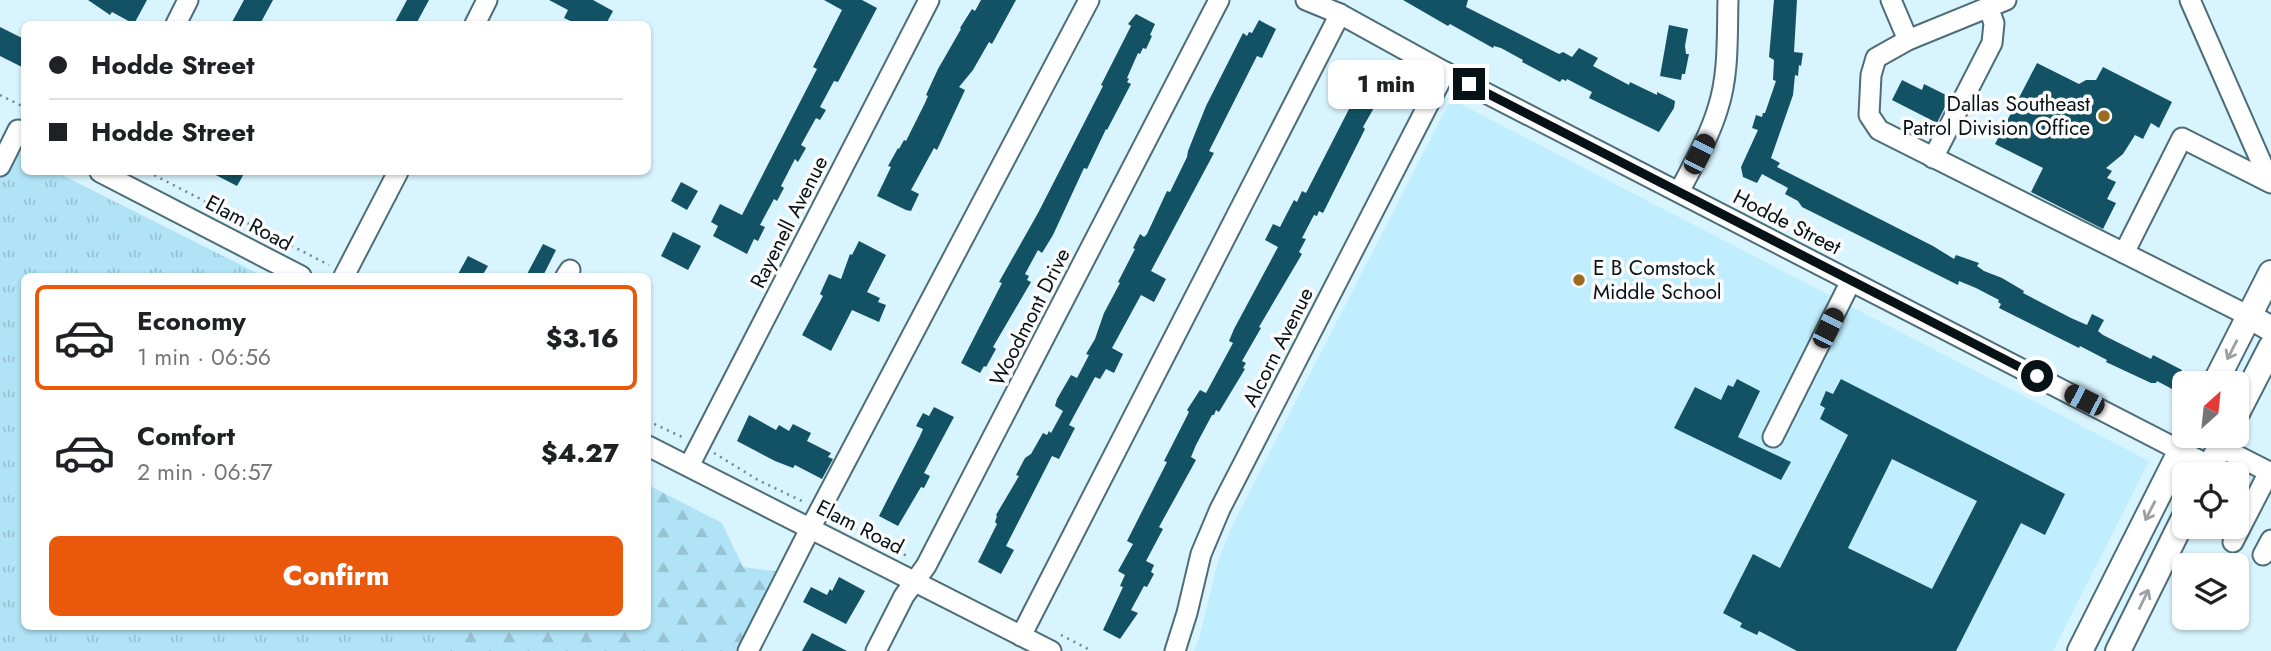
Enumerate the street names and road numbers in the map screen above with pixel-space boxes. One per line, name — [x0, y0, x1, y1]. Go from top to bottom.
street label: Rayenell Avenue — [743, 151, 835, 293]
street label: Hodde Street — [1728, 182, 1846, 262]
street label: Elam Road — [200, 188, 298, 258]
street label: Woodmont Drive — [982, 243, 1078, 391]
street label: Alcorn Avenue — [1235, 282, 1321, 412]
street label: Elam Road — [811, 492, 909, 562]

